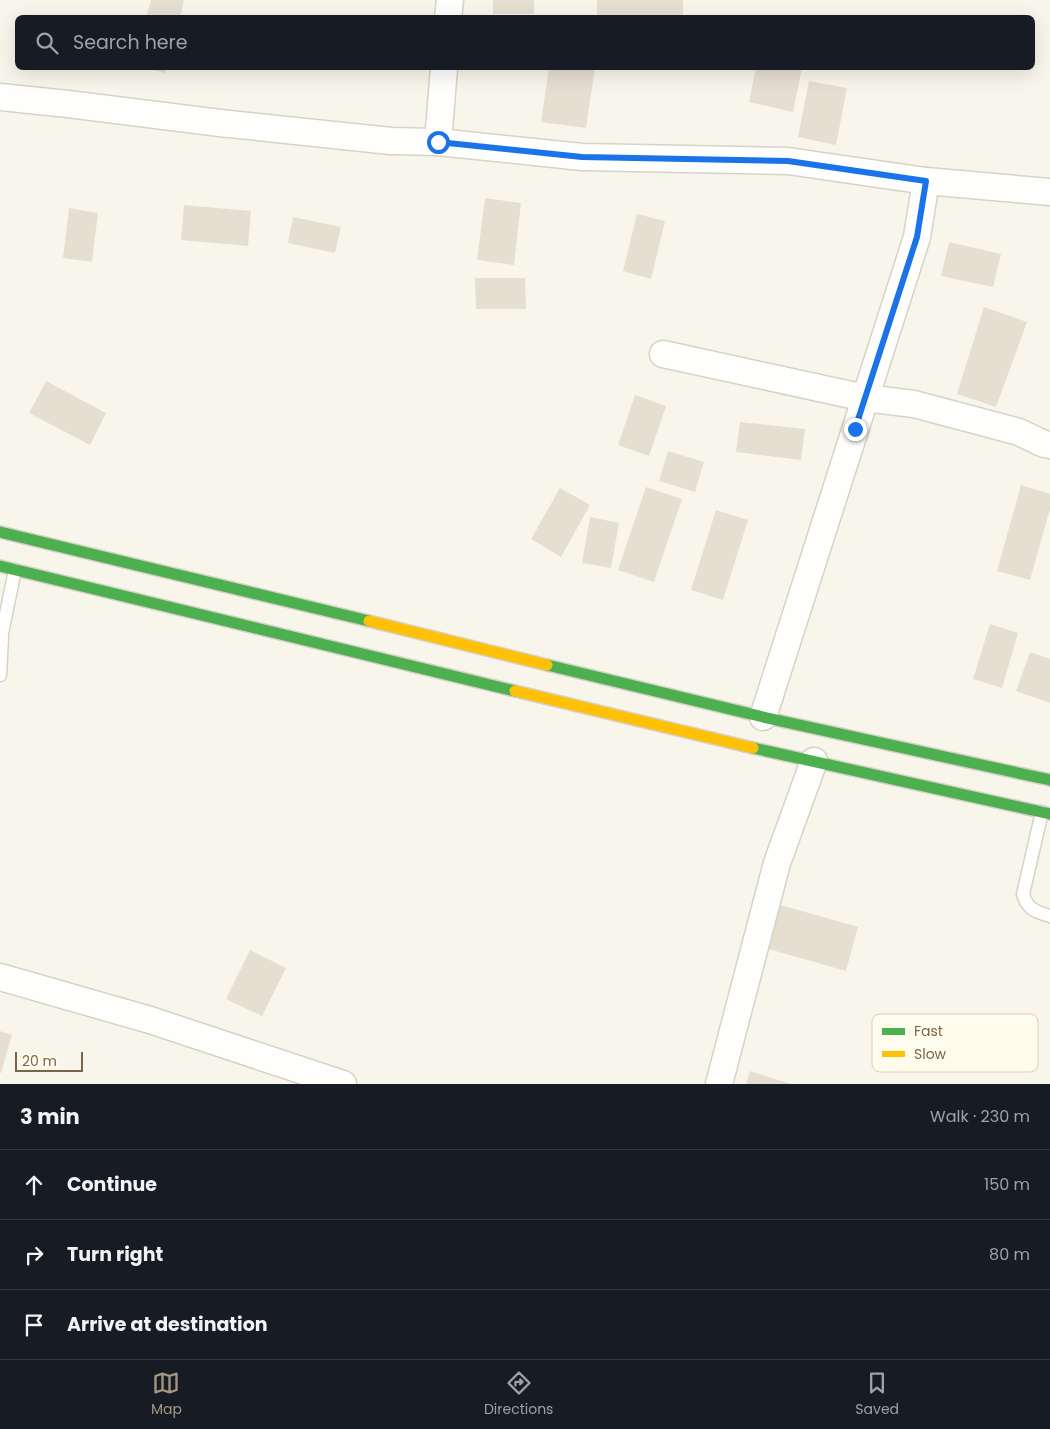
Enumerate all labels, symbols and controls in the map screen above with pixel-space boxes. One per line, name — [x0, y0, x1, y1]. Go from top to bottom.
search box — [15, 15, 1035, 70]
icon: search — [33, 29, 61, 57]
text: Search here — [73, 29, 187, 56]
route start — [427, 131, 450, 154]
route end — [844, 418, 867, 441]
legend — [872, 1014, 1038, 1072]
text: Fast — [914, 1021, 943, 1041]
text: Slow — [914, 1044, 947, 1064]
scale bar — [15, 1049, 82, 1072]
text: 20 m — [22, 1051, 57, 1071]
text: 3 min — [20, 1102, 80, 1131]
text: Walk · 230 m — [930, 1105, 1030, 1128]
icon: ahead — [20, 1171, 48, 1199]
text: Continue — [67, 1171, 157, 1198]
text: 150 m — [984, 1173, 1030, 1196]
icon: right — [20, 1241, 48, 1269]
text: Turn right — [67, 1241, 163, 1268]
text: 80 m — [989, 1243, 1030, 1266]
icon: arrive — [20, 1311, 48, 1339]
text: Arrive at destination — [67, 1311, 268, 1338]
tab: Map — [151, 1369, 182, 1420]
tab: Directions — [484, 1369, 553, 1420]
tab: Saved — [855, 1369, 899, 1420]

